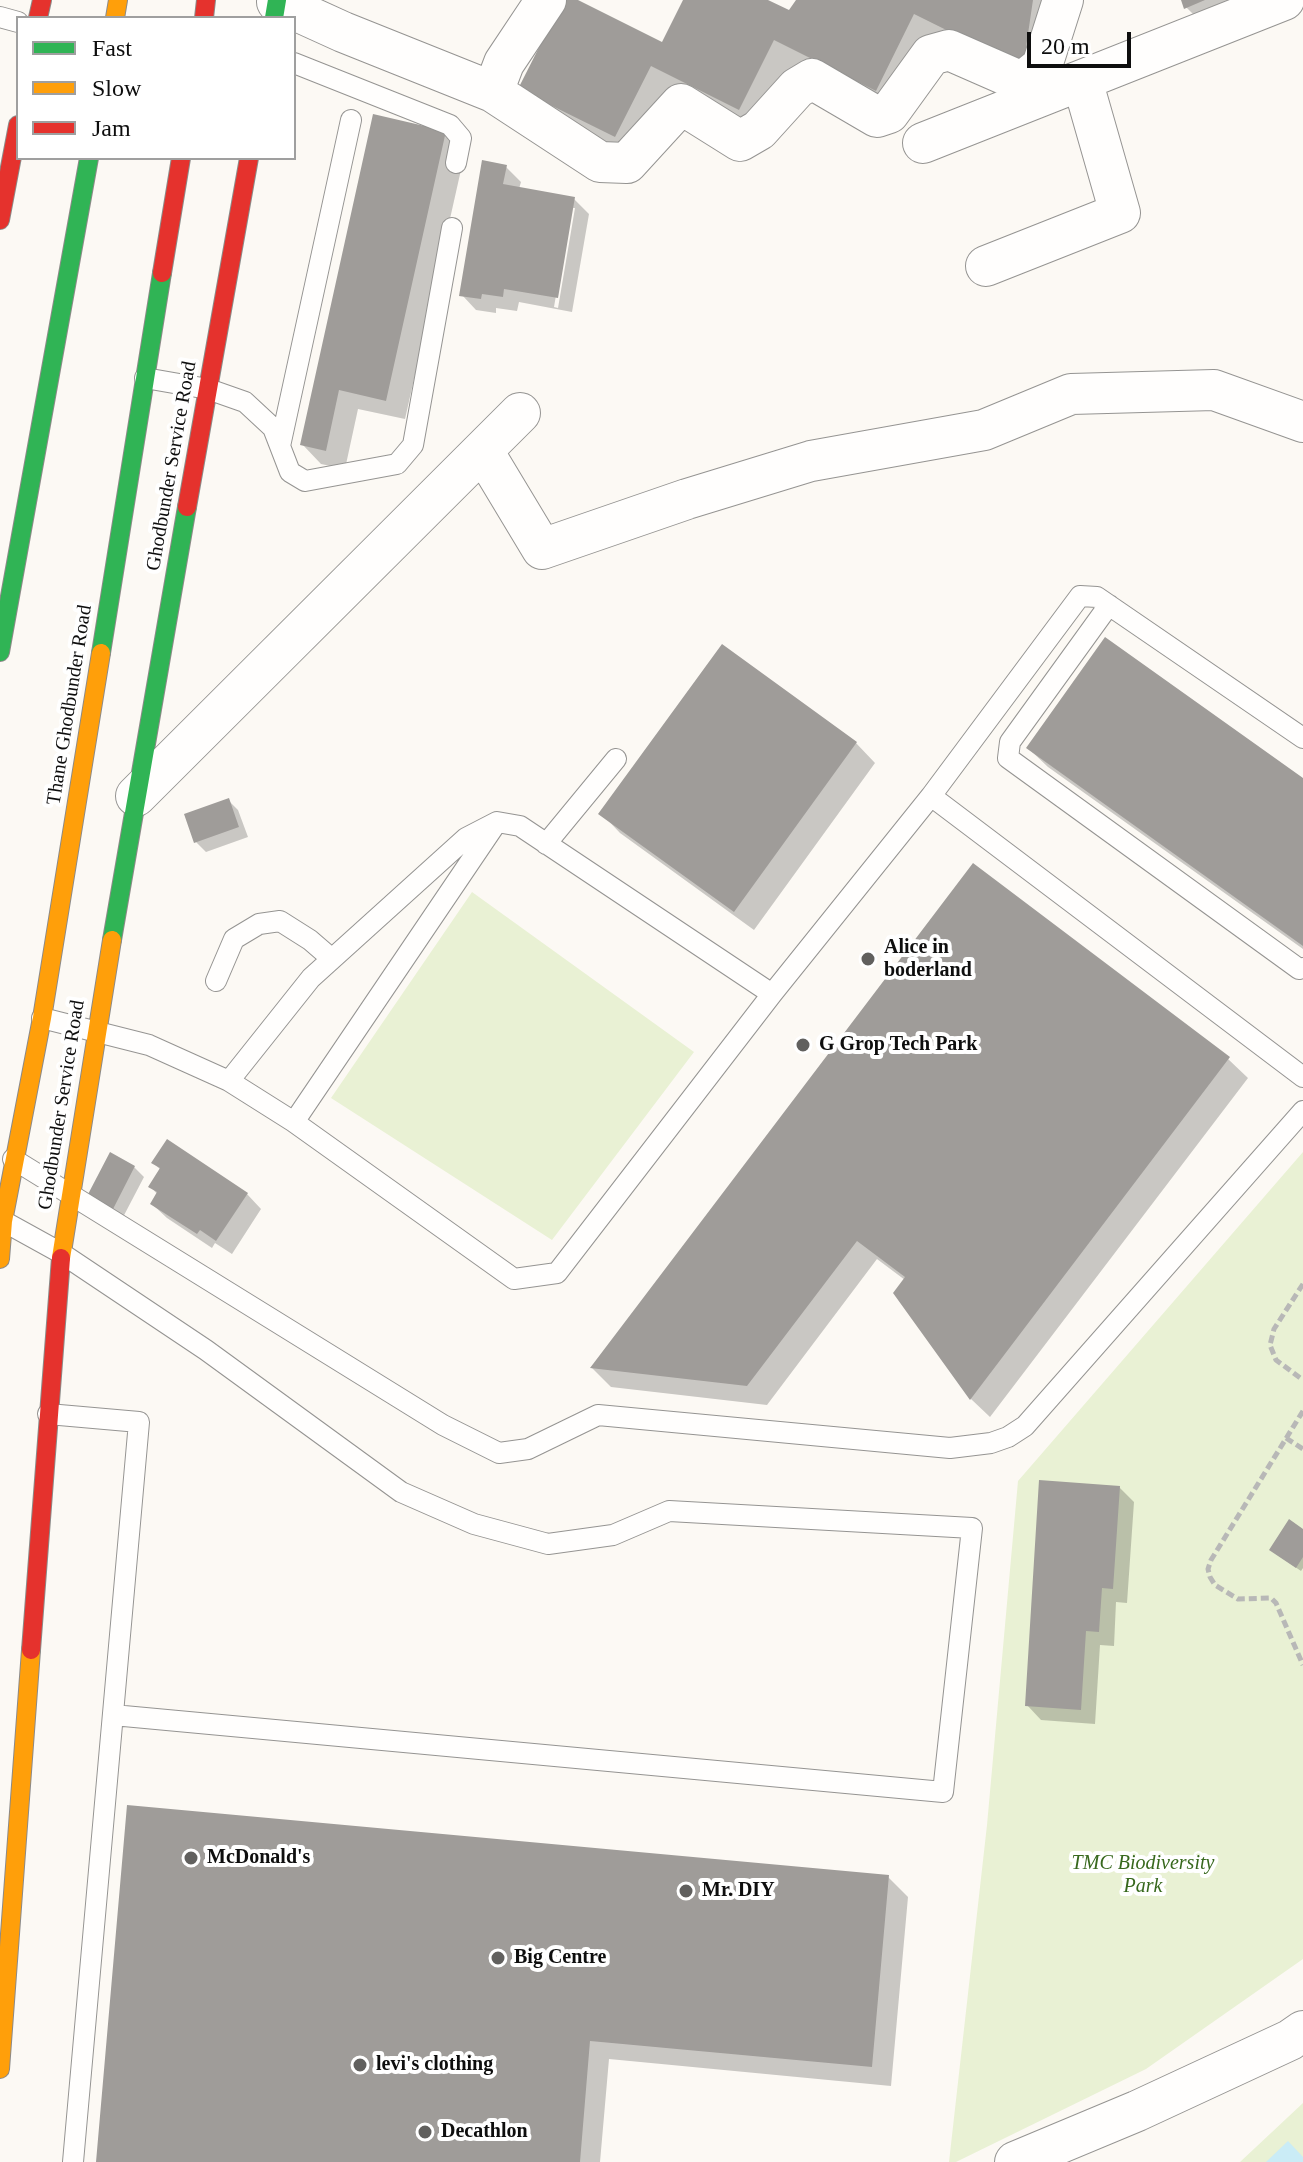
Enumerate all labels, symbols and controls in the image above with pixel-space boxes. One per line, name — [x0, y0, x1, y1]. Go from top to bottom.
legend — [16, 16, 296, 160]
scale bar — [1031, 16, 1135, 66]
text: 20 m — [1041, 33, 1090, 59]
text: Fast — [92, 35, 132, 61]
text: Slow — [92, 75, 141, 101]
text: Jam — [92, 115, 131, 141]
street label: Ghodbunder Service Road — [142, 359, 202, 573]
street label: Thane Ghodbunder Road — [42, 603, 98, 807]
place label: Alice in boderland — [884, 936, 972, 983]
marker: Alice in boderland — [859, 950, 877, 968]
street label: Ghodbunder Service Road — [34, 998, 90, 1212]
place label: G Grop Tech Park — [819, 1033, 977, 1057]
marker: G Grop Tech Park — [794, 1036, 812, 1054]
place label: McDonald's — [207, 1846, 310, 1870]
marker: McDonald's — [182, 1849, 200, 1867]
park label: TMC Biodiversity Park — [1072, 1852, 1214, 1899]
place label: Mr. DIY — [702, 1879, 775, 1903]
marker: Mr. DIY — [677, 1882, 695, 1900]
place label: Big Centre — [514, 1946, 606, 1970]
marker: Big Centre — [489, 1949, 507, 1967]
place label: levi's clothing — [376, 2053, 493, 2077]
marker: levi's clothing — [351, 2056, 369, 2074]
place label: Decathlon — [441, 2120, 528, 2144]
marker: Decathlon — [416, 2123, 434, 2141]

